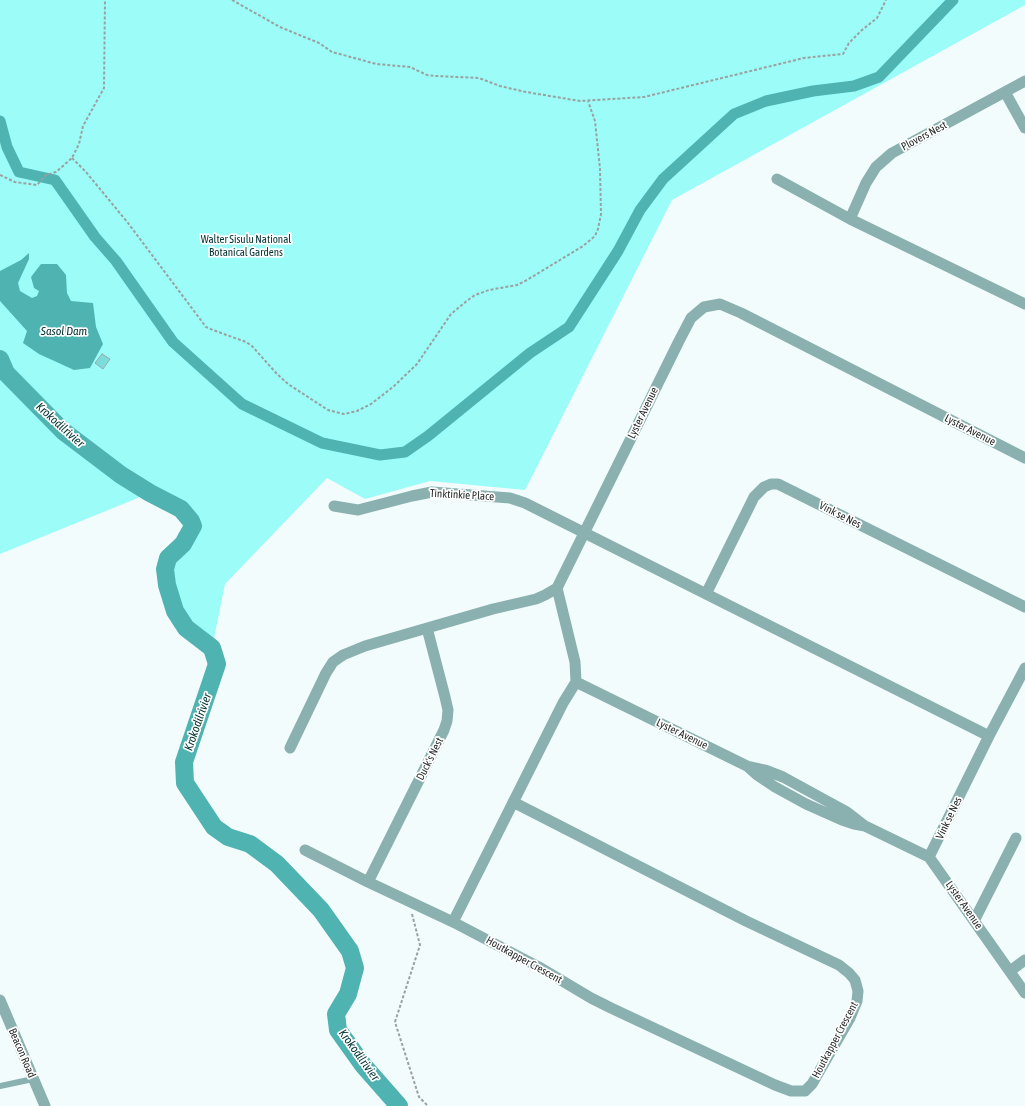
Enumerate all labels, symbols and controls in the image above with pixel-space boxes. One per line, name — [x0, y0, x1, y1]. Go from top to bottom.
street label: Plovers Nest — [899, 118, 949, 154]
park label: Walter Sisulu National Botanical Gardens — [201, 233, 291, 259]
water label: Sasol Dam — [41, 324, 87, 338]
street label: Lyster Avenue — [625, 385, 661, 441]
water label: Krokodilrivier — [33, 400, 87, 450]
street label: Lyster Avenue — [942, 411, 998, 449]
street label: Tinktinkie Place — [430, 487, 494, 503]
street label: Vink se Nes — [817, 499, 863, 531]
water label: Krokodilrivier — [181, 691, 215, 753]
street label: Lyster Avenue — [654, 716, 710, 752]
street label: Duck's Nest — [414, 735, 446, 783]
street label: Vink se Nes — [933, 795, 965, 841]
street label: Lyster Avenue — [943, 878, 985, 932]
street label: Houtkapper Crescent — [484, 934, 564, 986]
street label: Houtkapper Crescent — [809, 999, 861, 1081]
street label: Beacon Road — [6, 1026, 38, 1080]
water label: Krokodilrivier — [336, 1026, 382, 1084]

